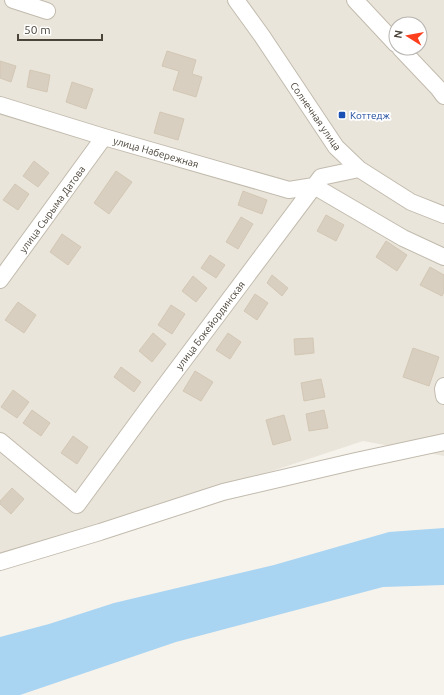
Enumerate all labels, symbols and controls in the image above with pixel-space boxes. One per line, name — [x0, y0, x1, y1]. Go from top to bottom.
scale bar — [18, 16, 102, 42]
north arrow — [388, 16, 428, 56]
text: 50 m — [24, 23, 51, 36]
text: N — [392, 29, 405, 39]
street label: Солнечная улица — [288, 80, 343, 152]
marker: Коттедж — [337, 110, 347, 120]
place label: Коттедж — [350, 110, 390, 121]
street label: улица Набережная — [112, 135, 200, 170]
street label: улица Сырыма Датова — [17, 164, 88, 255]
street label: улица Бокейординская — [174, 279, 247, 372]

